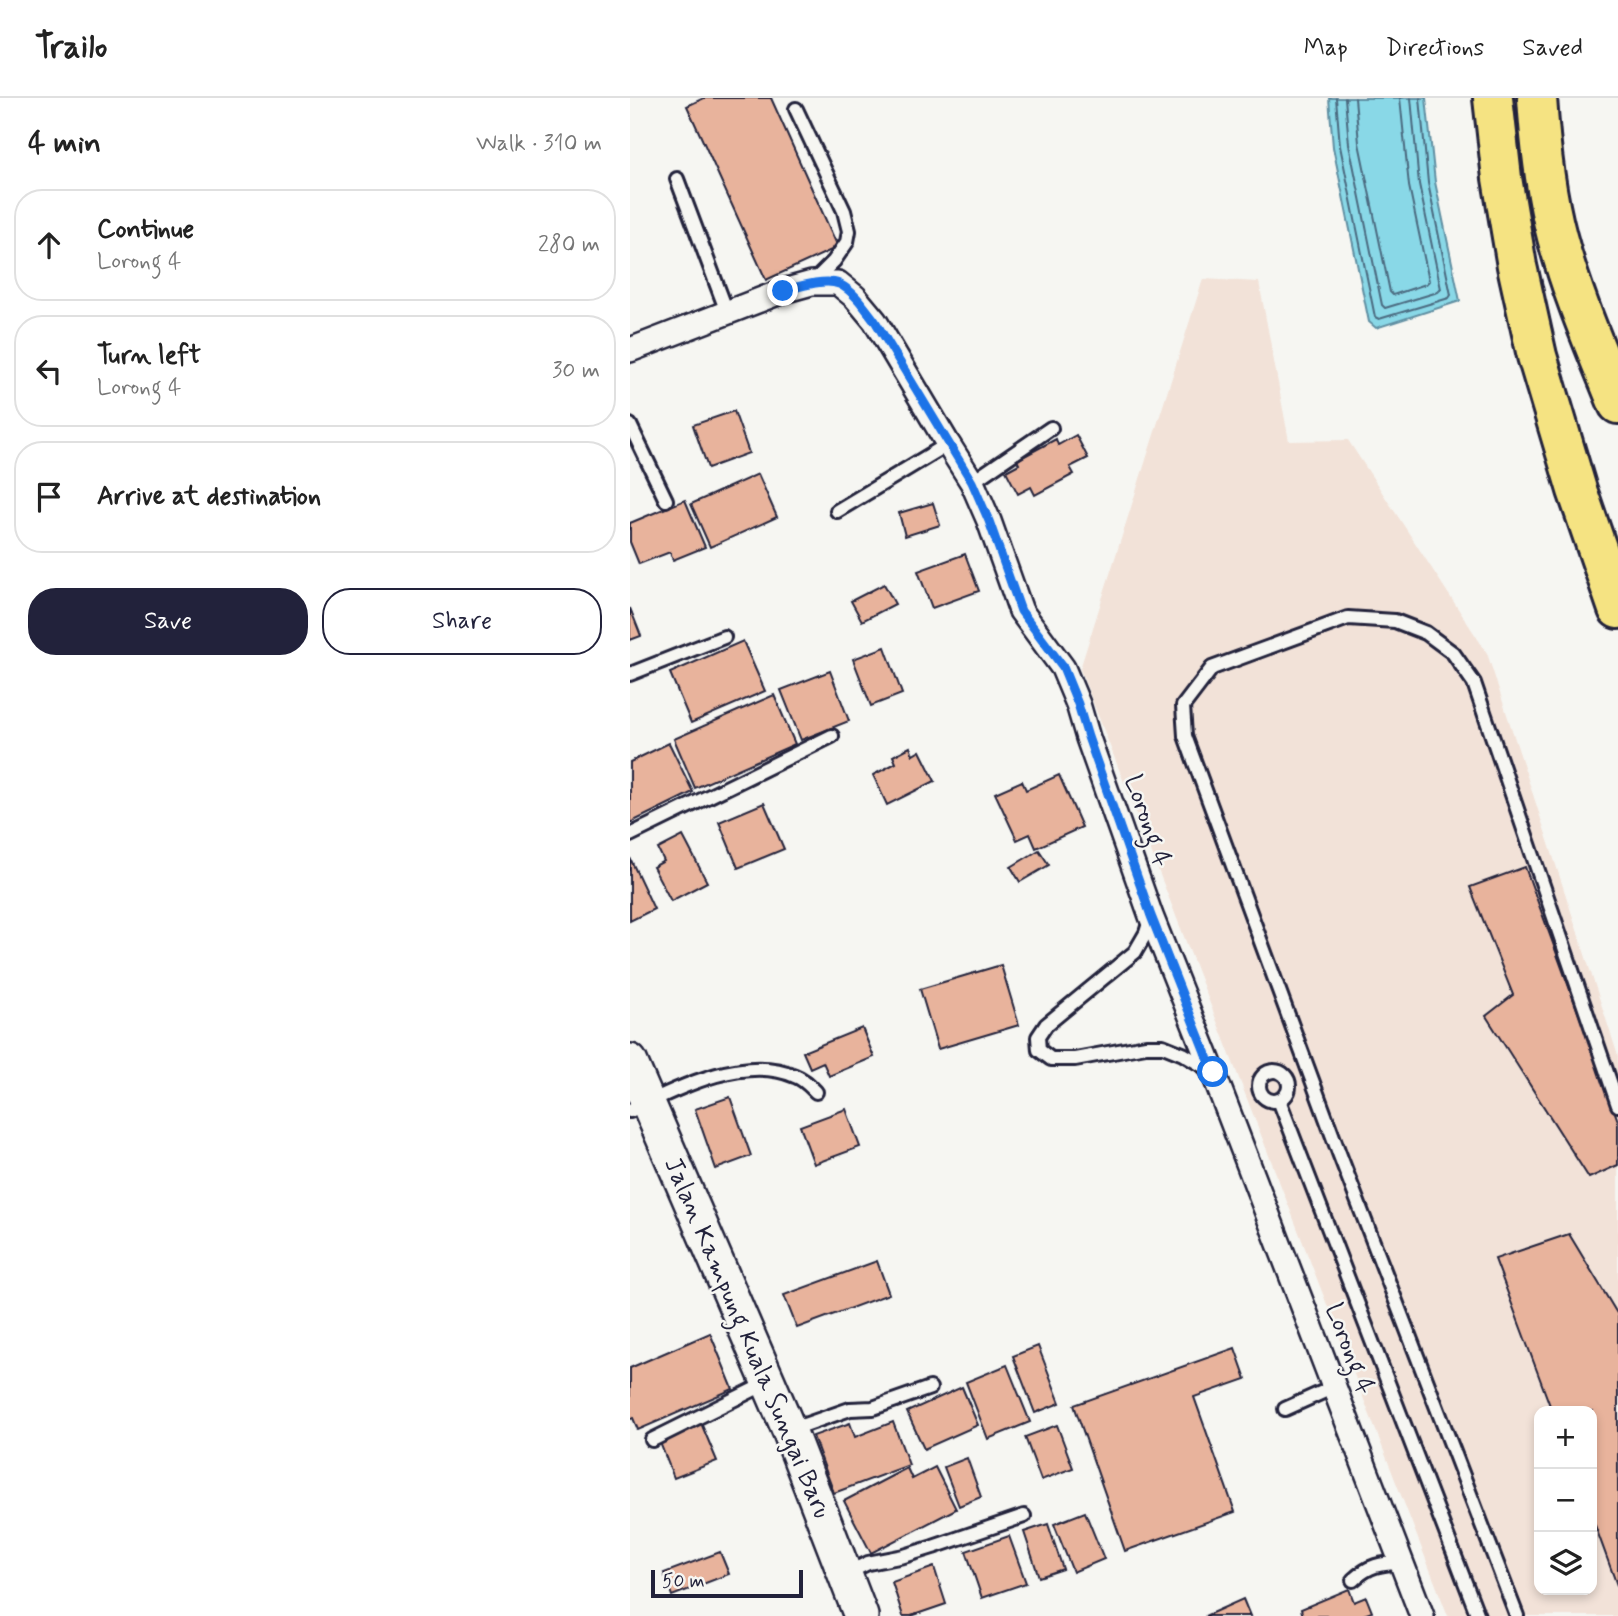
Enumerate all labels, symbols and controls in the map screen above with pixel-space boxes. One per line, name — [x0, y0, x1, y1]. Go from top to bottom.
text: Trailo — [35, 26, 107, 70]
text: Map — [1304, 33, 1348, 64]
text: Directions — [1386, 33, 1484, 64]
text: Saved — [1522, 33, 1583, 64]
text: 4 min — [28, 124, 101, 163]
text: Walk · 310 m — [476, 129, 602, 159]
text: Continue — [97, 213, 194, 247]
icon: ahead — [30, 226, 68, 264]
text: 280 m — [538, 230, 600, 260]
text: Lorong 4 — [97, 247, 181, 277]
route end — [767, 275, 798, 306]
text: Turn left — [97, 339, 201, 373]
icon: left — [30, 352, 68, 390]
text: 30 m — [552, 356, 600, 386]
text: Lorong 4 — [97, 373, 181, 403]
icon: arrive — [30, 478, 68, 516]
text: Arrive at destination — [97, 480, 321, 514]
button: Save — [28, 588, 308, 655]
button: Share — [322, 588, 602, 655]
street label: Lorong 4 — [1113, 770, 1179, 873]
route start — [1197, 1056, 1228, 1087]
street label: Jalan Kampung Kuala Sungai Baru — [653, 1152, 839, 1525]
street label: Lorong 4 — [1313, 1298, 1382, 1401]
map controls — [1534, 1406, 1597, 1595]
button: + — [1534, 1406, 1597, 1469]
button: − — [1534, 1469, 1597, 1532]
button: layers — [1534, 1532, 1597, 1595]
scale bar — [651, 1567, 803, 1599]
text: 50 m — [662, 1569, 705, 1594]

